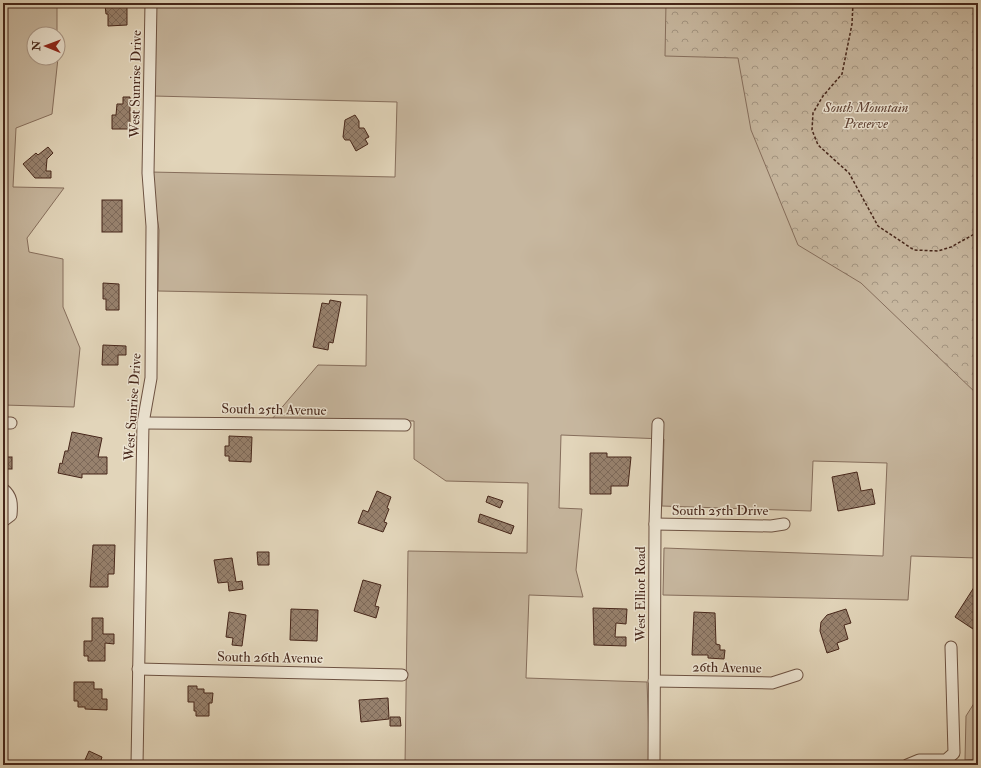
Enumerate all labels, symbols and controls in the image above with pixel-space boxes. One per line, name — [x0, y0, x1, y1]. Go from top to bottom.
north arrow — [26, 26, 66, 66]
street label: West Sunrise Drive — [126, 30, 145, 139]
text: N — [30, 40, 43, 52]
park label: South Mountain Preserve — [823, 99, 909, 132]
street label: West Sunrise Drive — [120, 352, 145, 462]
street label: South 25th Avenue — [221, 400, 327, 419]
street label: South 25th Drive — [672, 502, 768, 519]
street label: West Elliot Road — [632, 546, 649, 643]
street label: South 26th Avenue — [217, 648, 323, 667]
street label: 26th Avenue — [692, 658, 762, 677]

